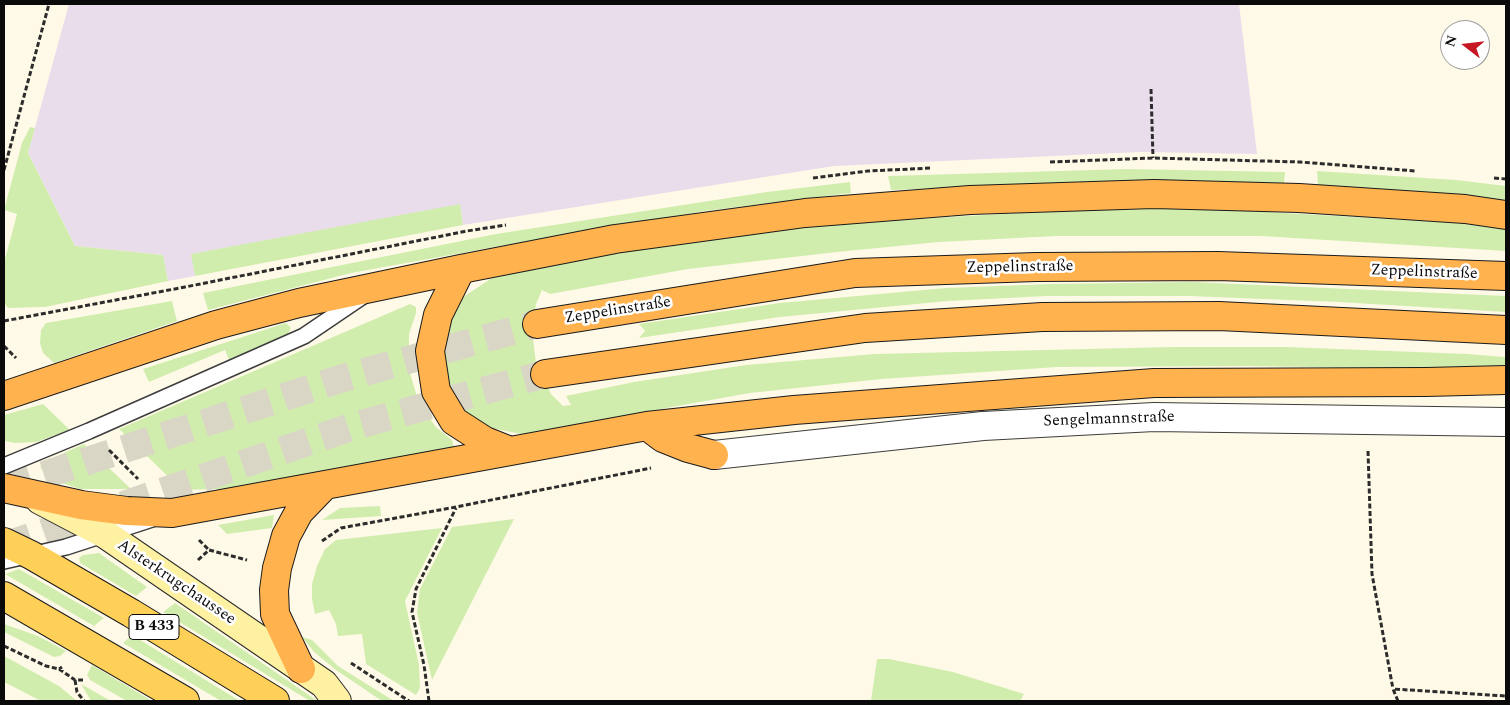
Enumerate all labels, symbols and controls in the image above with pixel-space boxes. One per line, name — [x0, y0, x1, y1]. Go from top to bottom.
north arrow — [1440, 20, 1490, 70]
text: N — [1439, 33, 1463, 49]
street label: Zeppelinstraße — [966, 257, 1074, 279]
street label: Zeppelinstraße — [1370, 262, 1478, 284]
street label: Zeppelinstraße — [564, 293, 672, 329]
street label: Sengelmannstraße — [1043, 408, 1175, 432]
street label: Alsterkrugchaussee — [113, 536, 239, 630]
road number: B 433 — [129, 614, 179, 640]

